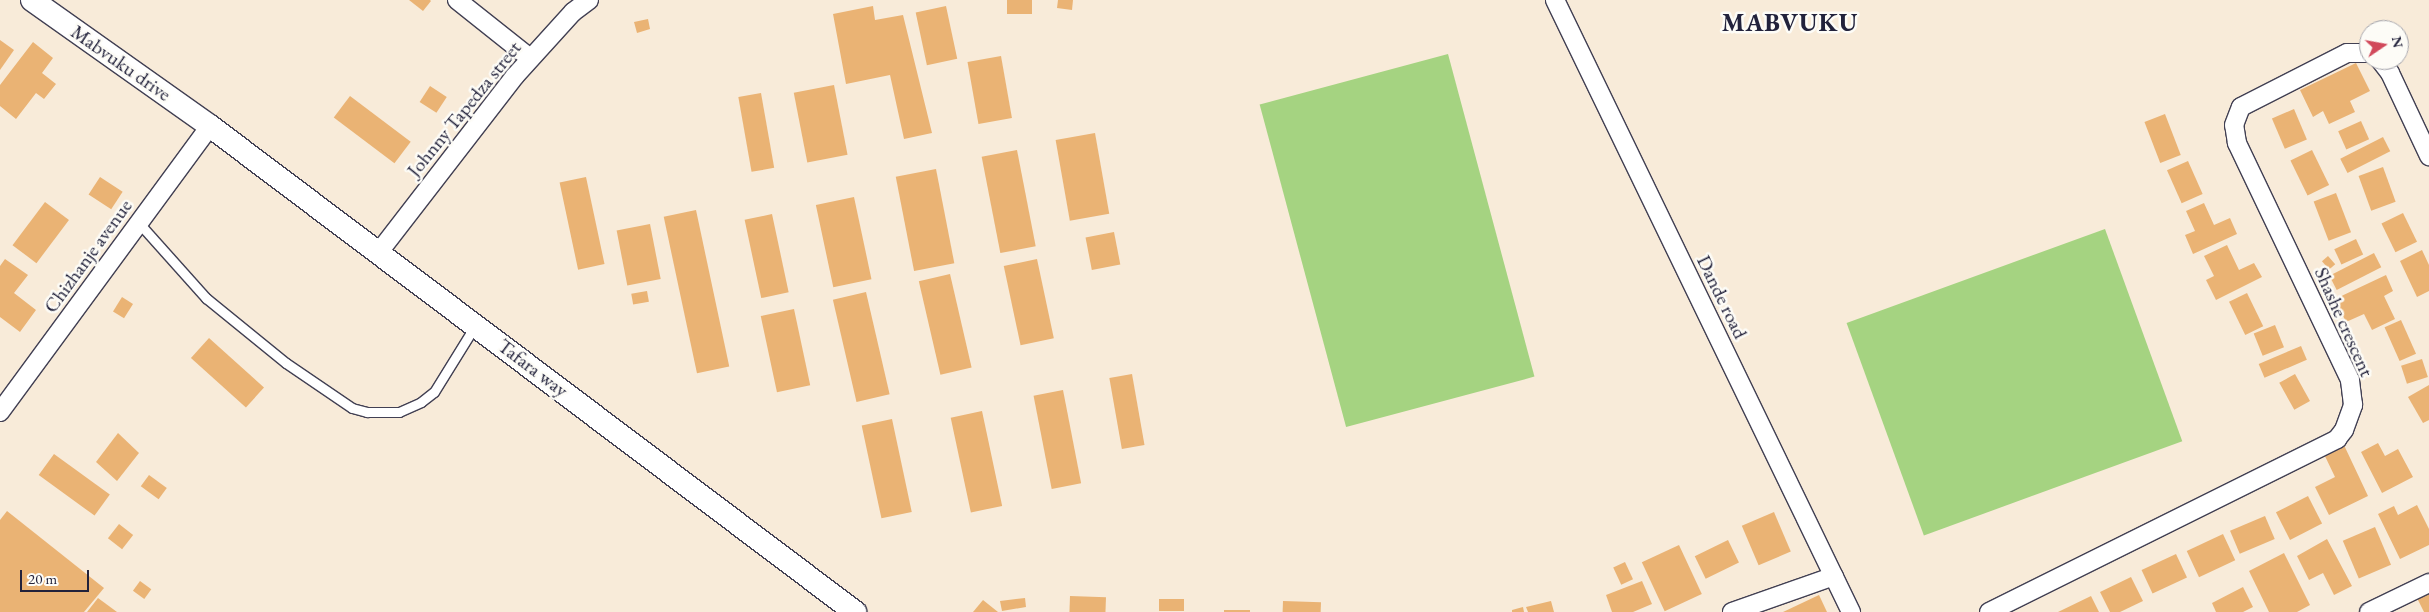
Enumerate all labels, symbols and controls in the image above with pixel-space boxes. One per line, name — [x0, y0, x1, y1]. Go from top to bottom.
district label: MABVUKU — [1721, 7, 1859, 37]
street label: Mabvuku drive — [66, 20, 176, 106]
north arrow — [2359, 20, 2409, 70]
text: N — [2388, 35, 2408, 49]
street label: Johnny Tapedza street — [402, 36, 526, 182]
street label: Chizhanje avenue — [39, 194, 137, 318]
street label: Dande road — [1692, 251, 1752, 343]
street label: Shashe crescent — [2309, 264, 2379, 380]
street label: Tafara way — [493, 334, 573, 402]
scale bar — [22, 560, 91, 592]
text: 20 m — [28, 569, 57, 588]

